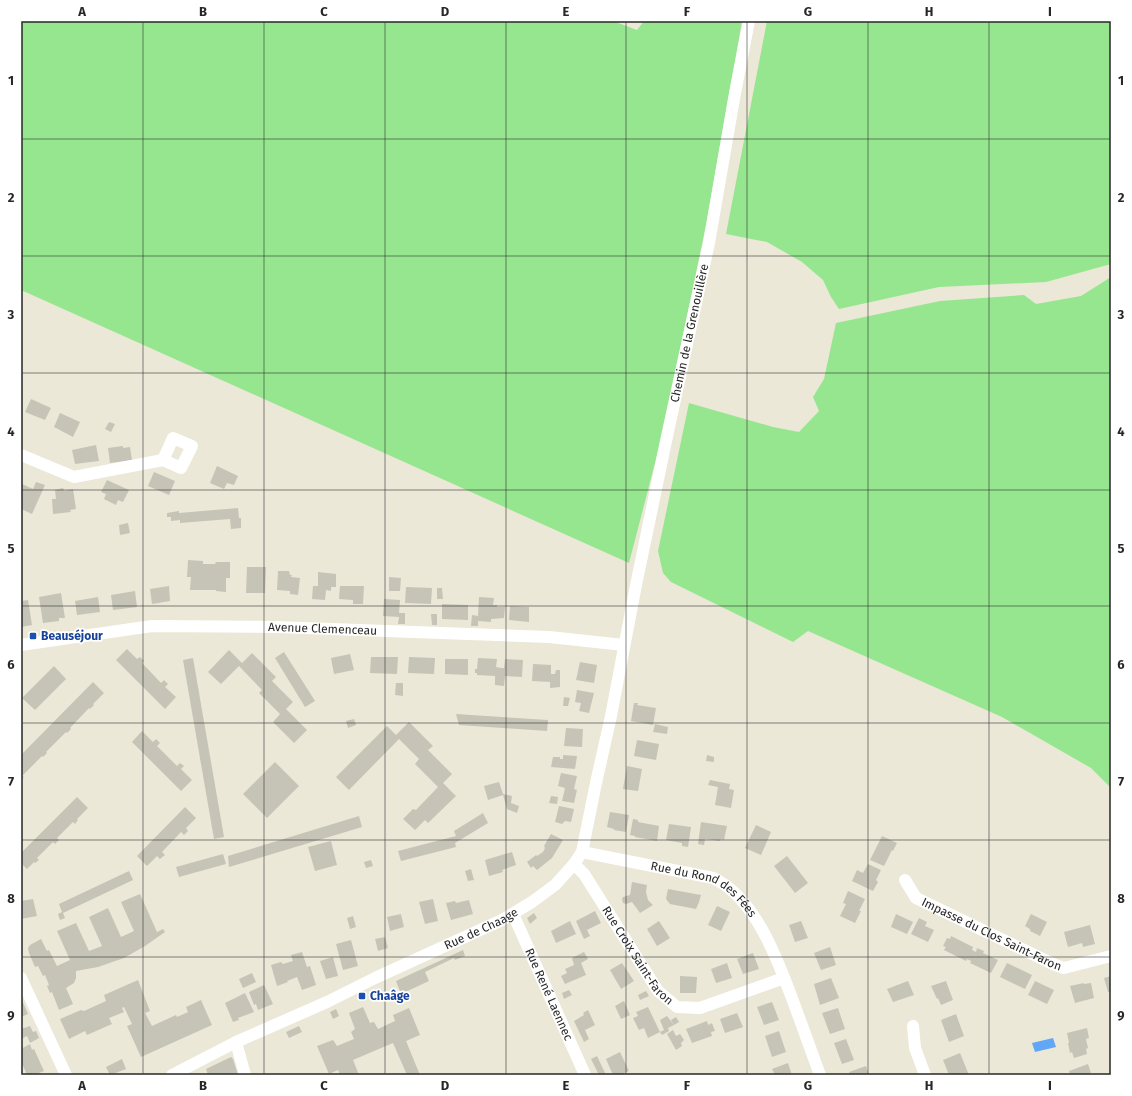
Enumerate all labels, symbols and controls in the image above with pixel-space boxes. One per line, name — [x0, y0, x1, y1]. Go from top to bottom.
text: A — [77, 4, 86, 19]
text: B — [199, 4, 207, 19]
text: C — [320, 4, 328, 19]
text: D — [441, 4, 450, 19]
text: E — [563, 4, 570, 19]
text: F — [684, 4, 691, 19]
text: G — [804, 4, 812, 19]
text: H — [925, 4, 933, 19]
text: I — [1048, 4, 1052, 19]
text: 1 — [8, 73, 14, 88]
text: 1 — [1118, 73, 1124, 88]
text: 2 — [8, 190, 15, 205]
text: 2 — [1118, 190, 1125, 205]
street label: Chemin de la Grenouillère — [668, 262, 711, 404]
text: 3 — [7, 307, 15, 322]
text: 3 — [1117, 307, 1125, 322]
text: 4 — [7, 424, 15, 439]
text: 4 — [1117, 424, 1125, 439]
text: 5 — [8, 541, 15, 556]
text: 5 — [1118, 541, 1125, 556]
street label: Avenue Clemenceau — [268, 620, 377, 638]
place label: Beauséjour — [41, 629, 103, 643]
marker: Beauséjour — [28, 631, 38, 641]
text: 6 — [7, 657, 15, 672]
text: 6 — [1117, 657, 1125, 672]
text: 7 — [8, 774, 14, 789]
text: 7 — [1118, 774, 1124, 789]
street label: Rue du Rond des Fées — [649, 859, 760, 920]
text: 8 — [7, 891, 15, 906]
text: 8 — [1117, 891, 1125, 906]
street label: Impasse du Clos Saint-Faron — [919, 895, 1063, 974]
street label: Rue Croix Saint-Faron — [599, 904, 676, 1008]
street label: Rue de Chaage — [442, 905, 520, 952]
street label: Rue René Laennec — [522, 946, 576, 1043]
place label: Chaâge — [370, 989, 410, 1003]
marker: Chaâge — [357, 991, 367, 1001]
text: 9 — [7, 1008, 15, 1023]
text: 9 — [1117, 1008, 1125, 1023]
text: A — [77, 1078, 86, 1093]
text: B — [199, 1078, 207, 1093]
text: C — [320, 1078, 328, 1093]
text: D — [441, 1078, 450, 1093]
text: E — [563, 1078, 570, 1093]
text: F — [684, 1078, 691, 1093]
text: G — [804, 1078, 812, 1093]
text: H — [925, 1078, 933, 1093]
text: I — [1048, 1078, 1052, 1093]

